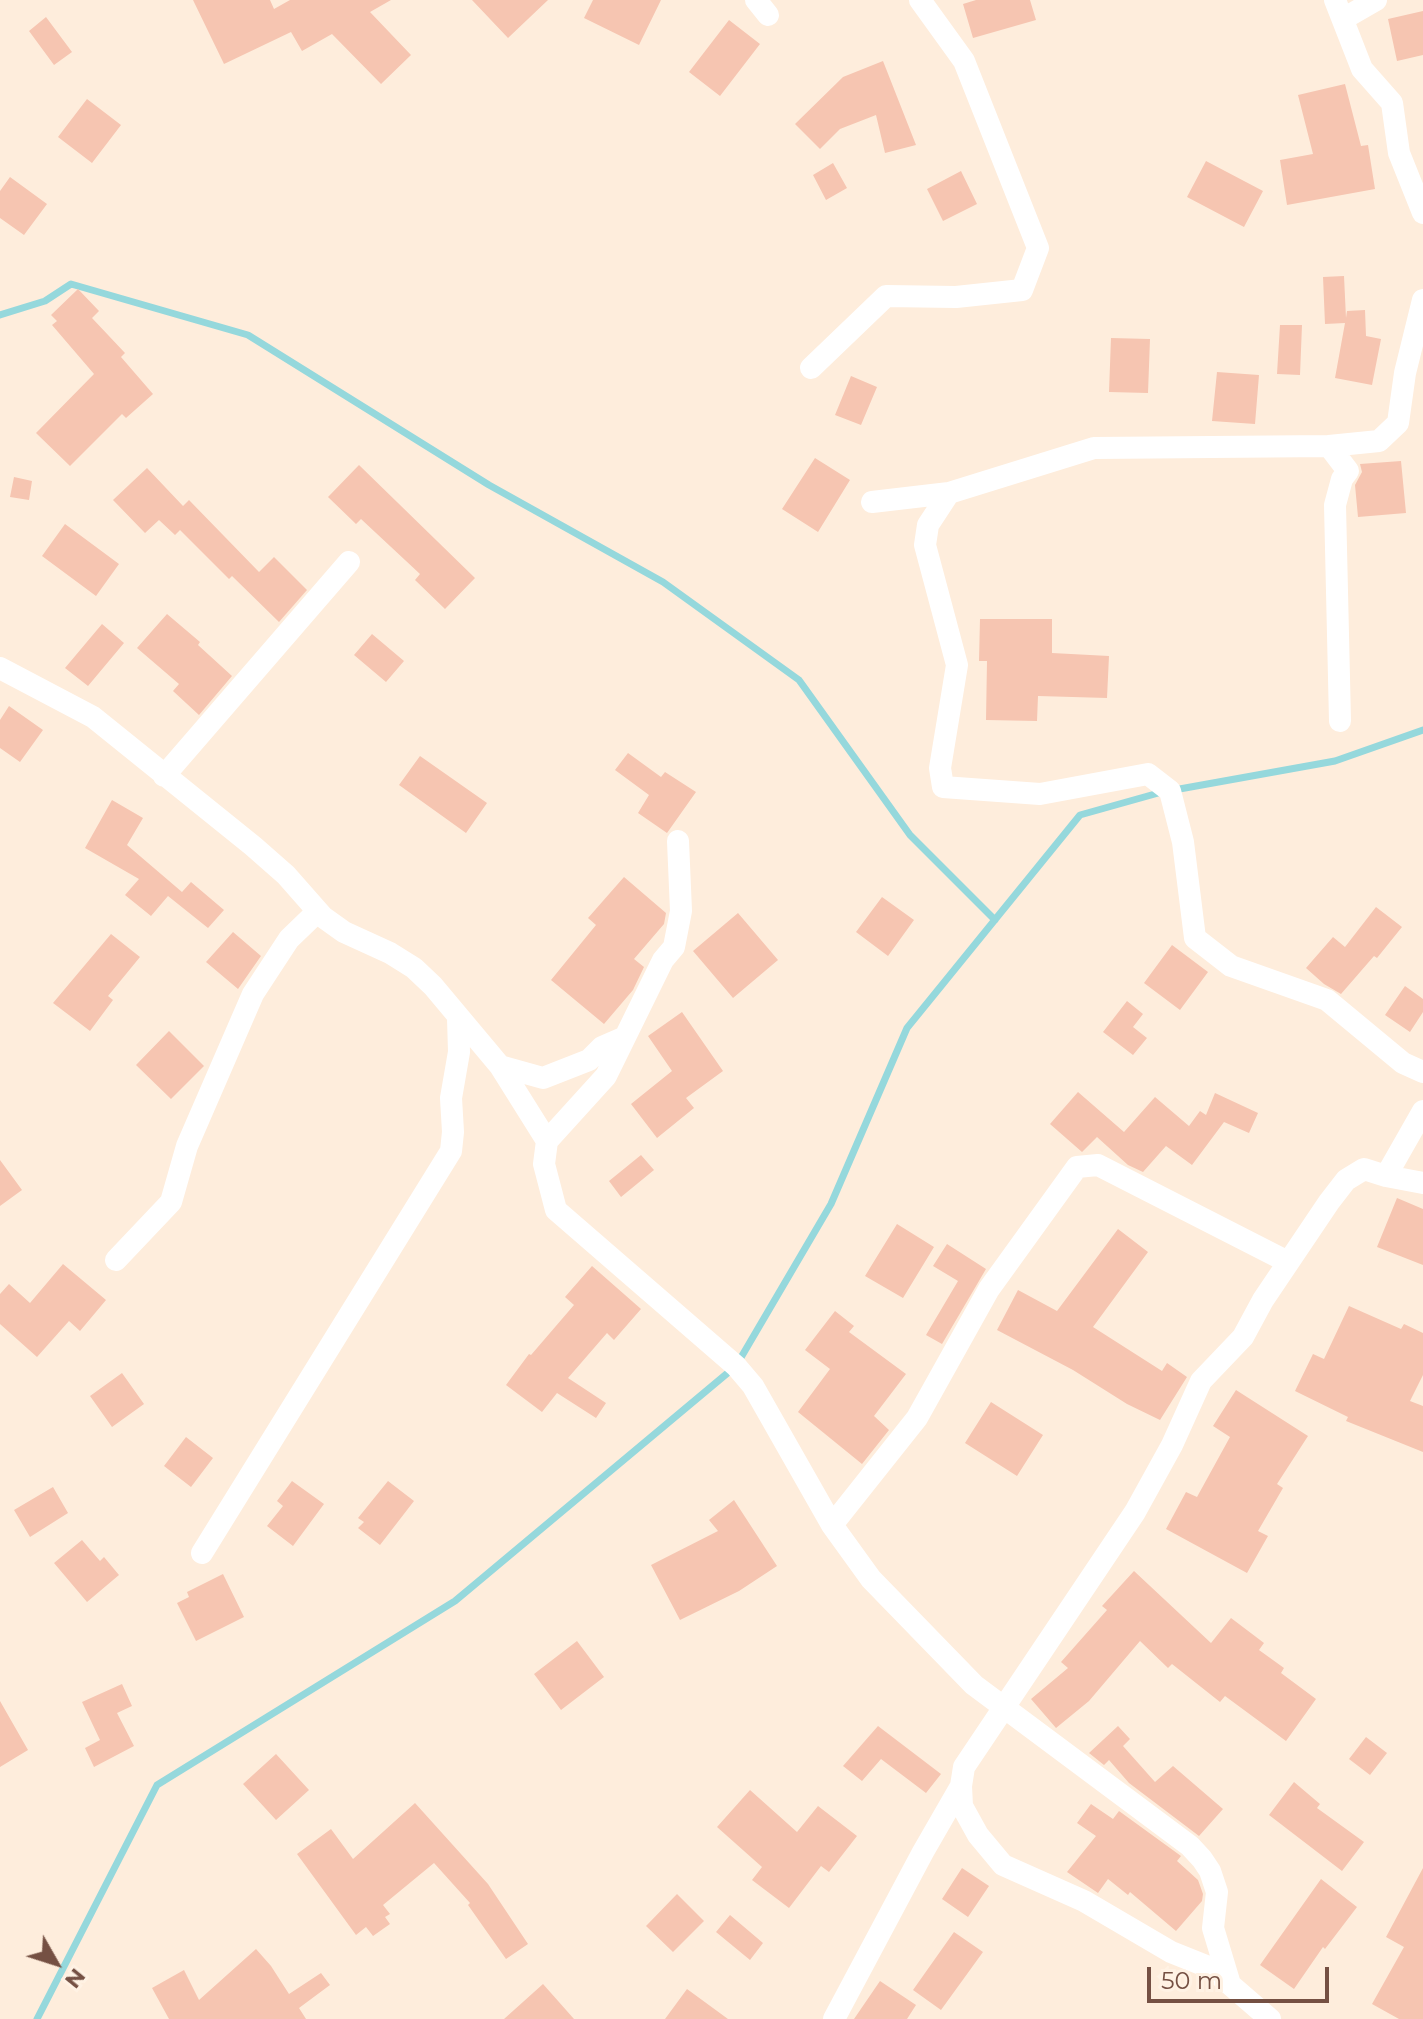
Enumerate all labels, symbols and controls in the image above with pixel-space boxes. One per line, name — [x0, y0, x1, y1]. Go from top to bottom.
north arrow — [16, 1923, 96, 2003]
scale bar — [1151, 1951, 1333, 2001]
text: N — [59, 1963, 91, 1994]
text: 50 m — [1161, 1966, 1222, 1995]

